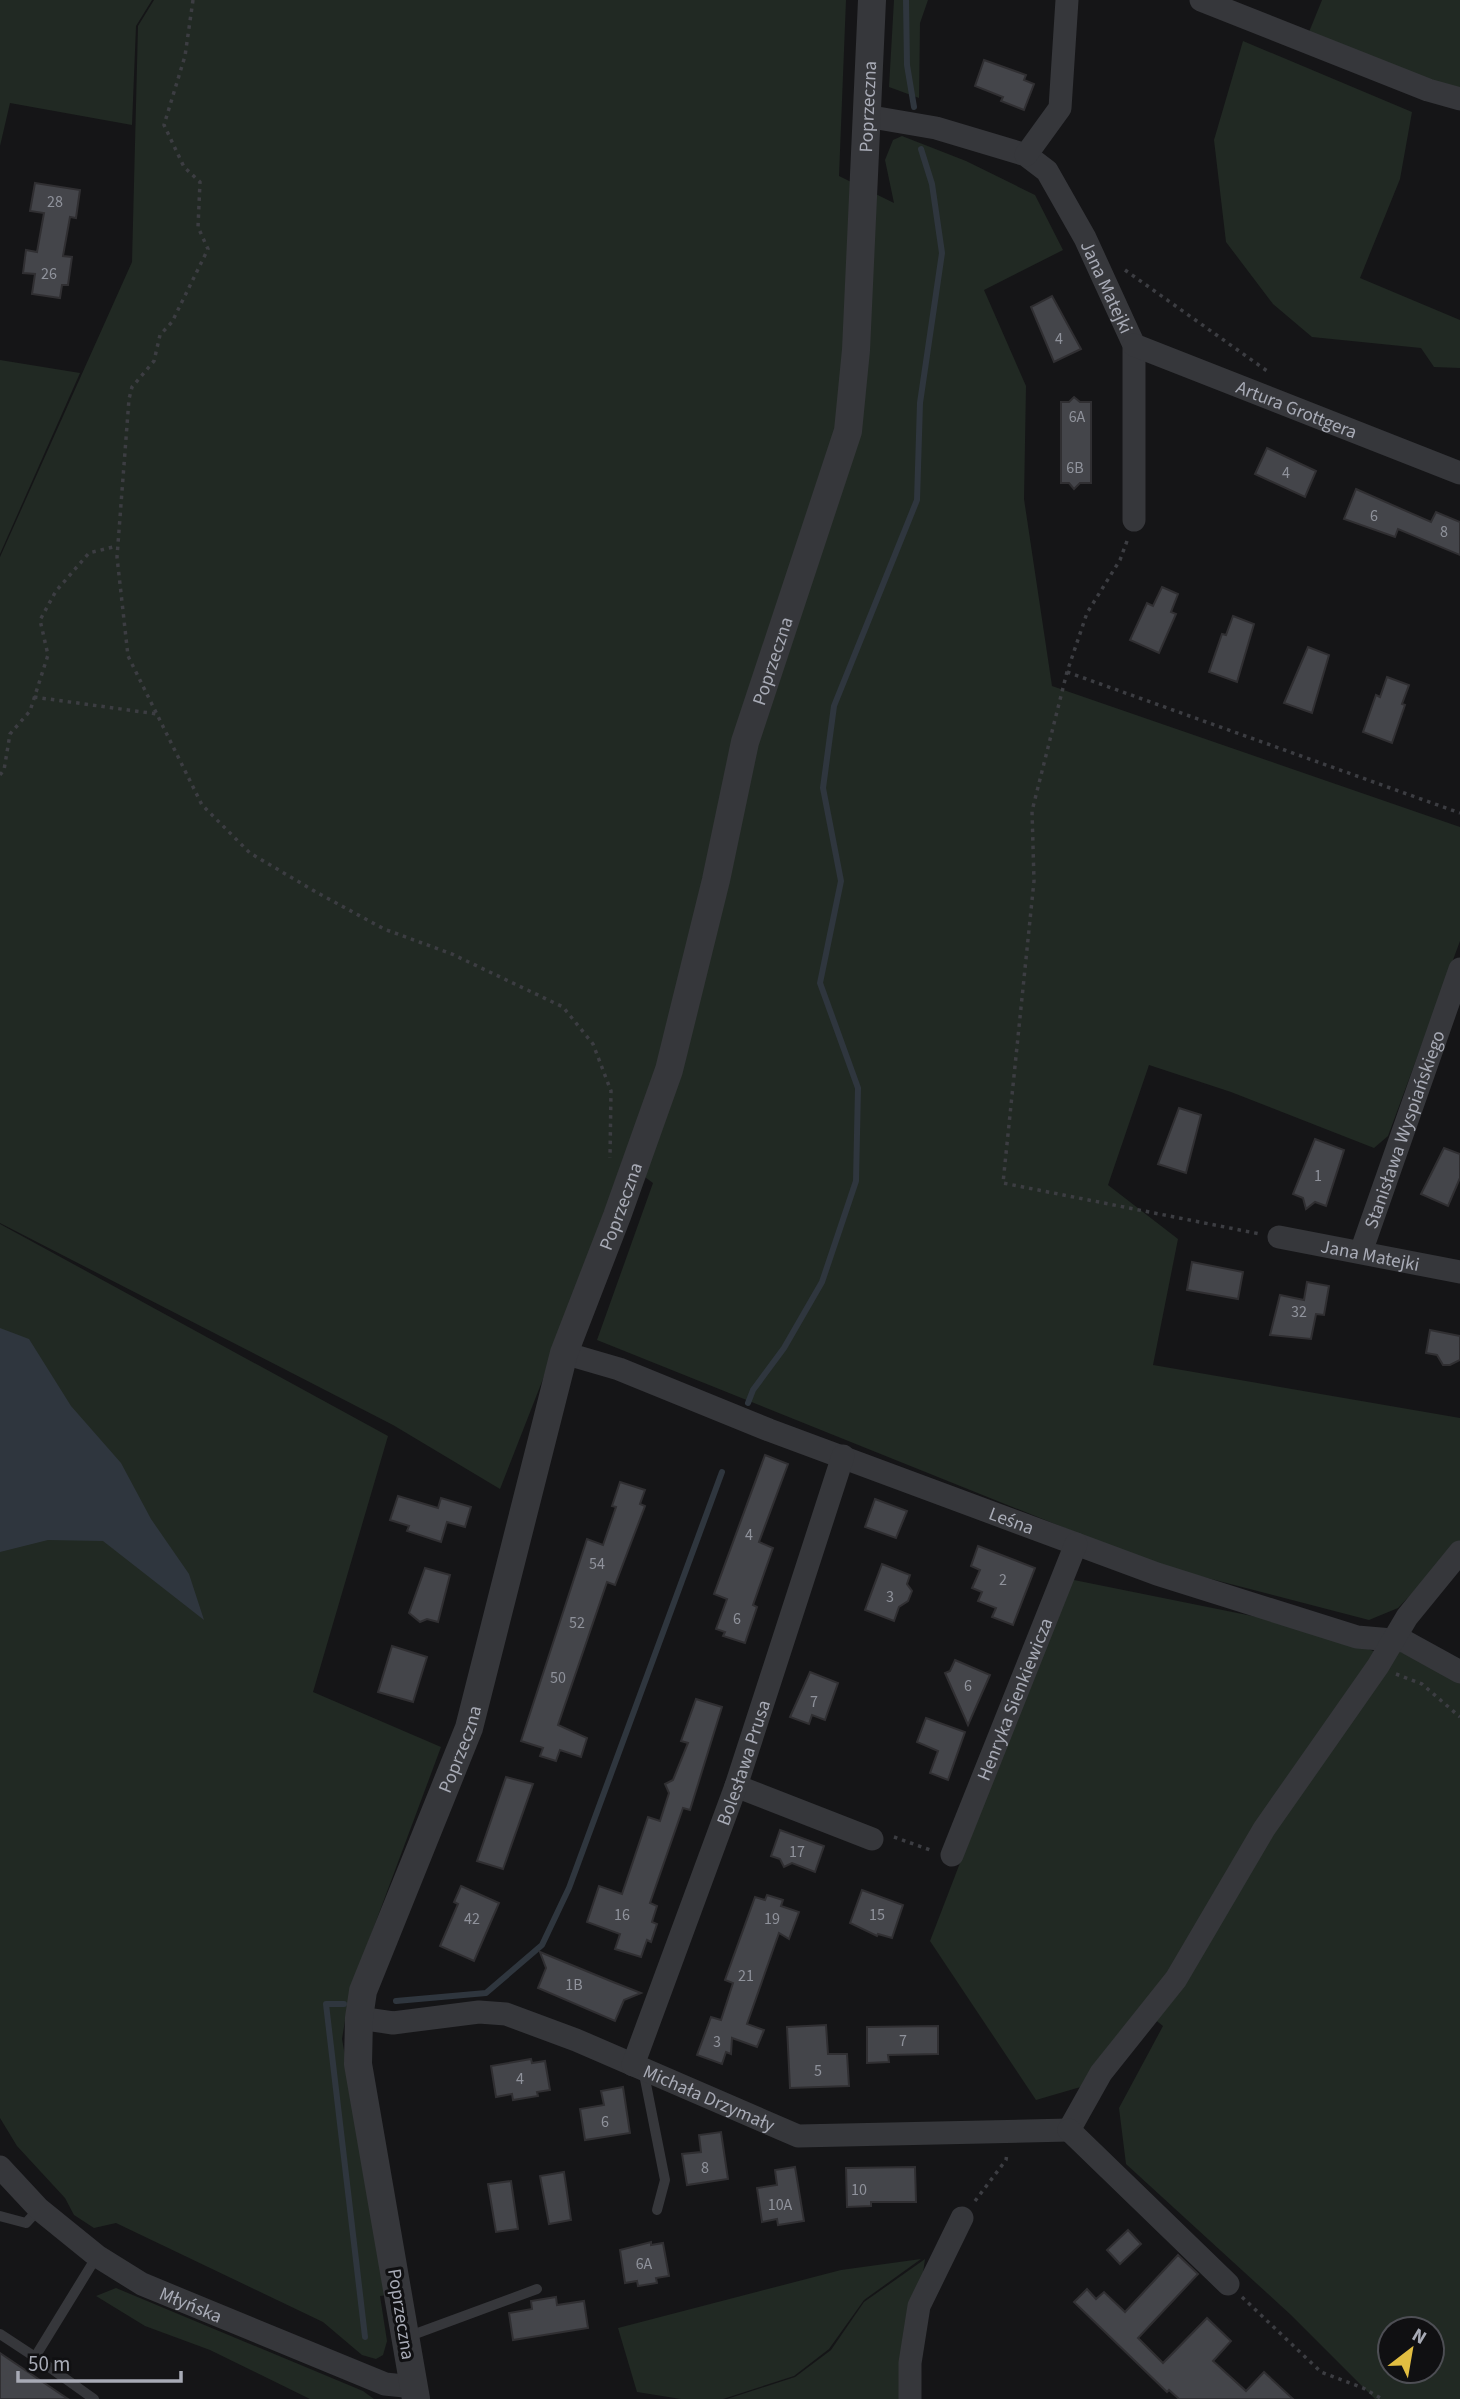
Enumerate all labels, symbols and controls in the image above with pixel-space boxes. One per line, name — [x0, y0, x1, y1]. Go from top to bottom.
street label: Poprzeczna — [853, 60, 884, 153]
house number: 28 — [47, 191, 63, 213]
street label: Jana Matejki — [1073, 236, 1139, 338]
house number: 26 — [41, 263, 57, 285]
house number: 4 — [1055, 328, 1063, 350]
street label: Artura Grottgera — [1232, 374, 1361, 446]
house number: 6A — [1069, 406, 1086, 428]
house number: 6B — [1066, 457, 1084, 479]
house number: 4 — [1282, 462, 1290, 484]
house number: 6 — [1370, 505, 1378, 527]
house number: 8 — [1440, 521, 1448, 543]
street label: Poprzeczna — [746, 613, 801, 709]
street label: Stanisława Wyspiańskiego — [1358, 1027, 1452, 1233]
street label: Poprzeczna — [593, 1159, 650, 1254]
house number: 1 — [1314, 1165, 1322, 1187]
street label: Jana Matejki — [1318, 1233, 1422, 1279]
house number: 32 — [1291, 1301, 1307, 1323]
street label: Leśna — [985, 1501, 1038, 1542]
house number: 4 — [745, 1524, 753, 1546]
house number: 54 — [589, 1553, 605, 1575]
house number: 2 — [999, 1569, 1007, 1591]
house number: 3 — [886, 1586, 894, 1608]
house number: 6 — [733, 1608, 741, 1630]
house number: 52 — [569, 1612, 585, 1634]
street label: Henryka Sienkiewicza — [971, 1614, 1060, 1785]
house number: 50 — [550, 1667, 566, 1689]
house number: 6 — [964, 1675, 972, 1697]
house number: 7 — [810, 1691, 818, 1713]
street label: Bolesława Prusa — [711, 1697, 778, 1830]
street label: Poprzeczna — [432, 1703, 489, 1797]
house number: 17 — [789, 1841, 805, 1863]
house number: 16 — [614, 1904, 630, 1926]
house number: 15 — [869, 1904, 885, 1926]
house number: 42 — [464, 1908, 480, 1930]
house number: 19 — [764, 1908, 780, 1930]
house number: 21 — [738, 1965, 754, 1987]
house number: 1B — [565, 1974, 583, 1996]
house number: 7 — [899, 2030, 907, 2052]
house number: 3 — [713, 2031, 721, 2053]
street label: Michała Drzymały — [639, 2059, 779, 2139]
house number: 5 — [814, 2060, 822, 2082]
house number: 4 — [516, 2068, 524, 2090]
house number: 6 — [601, 2111, 609, 2133]
house number: 8 — [701, 2157, 709, 2179]
house number: 10 — [851, 2179, 867, 2201]
house number: 10A — [768, 2194, 793, 2216]
house number: 6A — [636, 2253, 653, 2275]
street label: Poprzeczna — [380, 2267, 421, 2362]
street label: Młyńska — [155, 2281, 226, 2331]
north arrow — [1376, 2315, 1446, 2385]
text: N — [1407, 2322, 1431, 2352]
scale bar — [18, 2340, 180, 2384]
text: 50 m — [28, 2349, 70, 2379]

